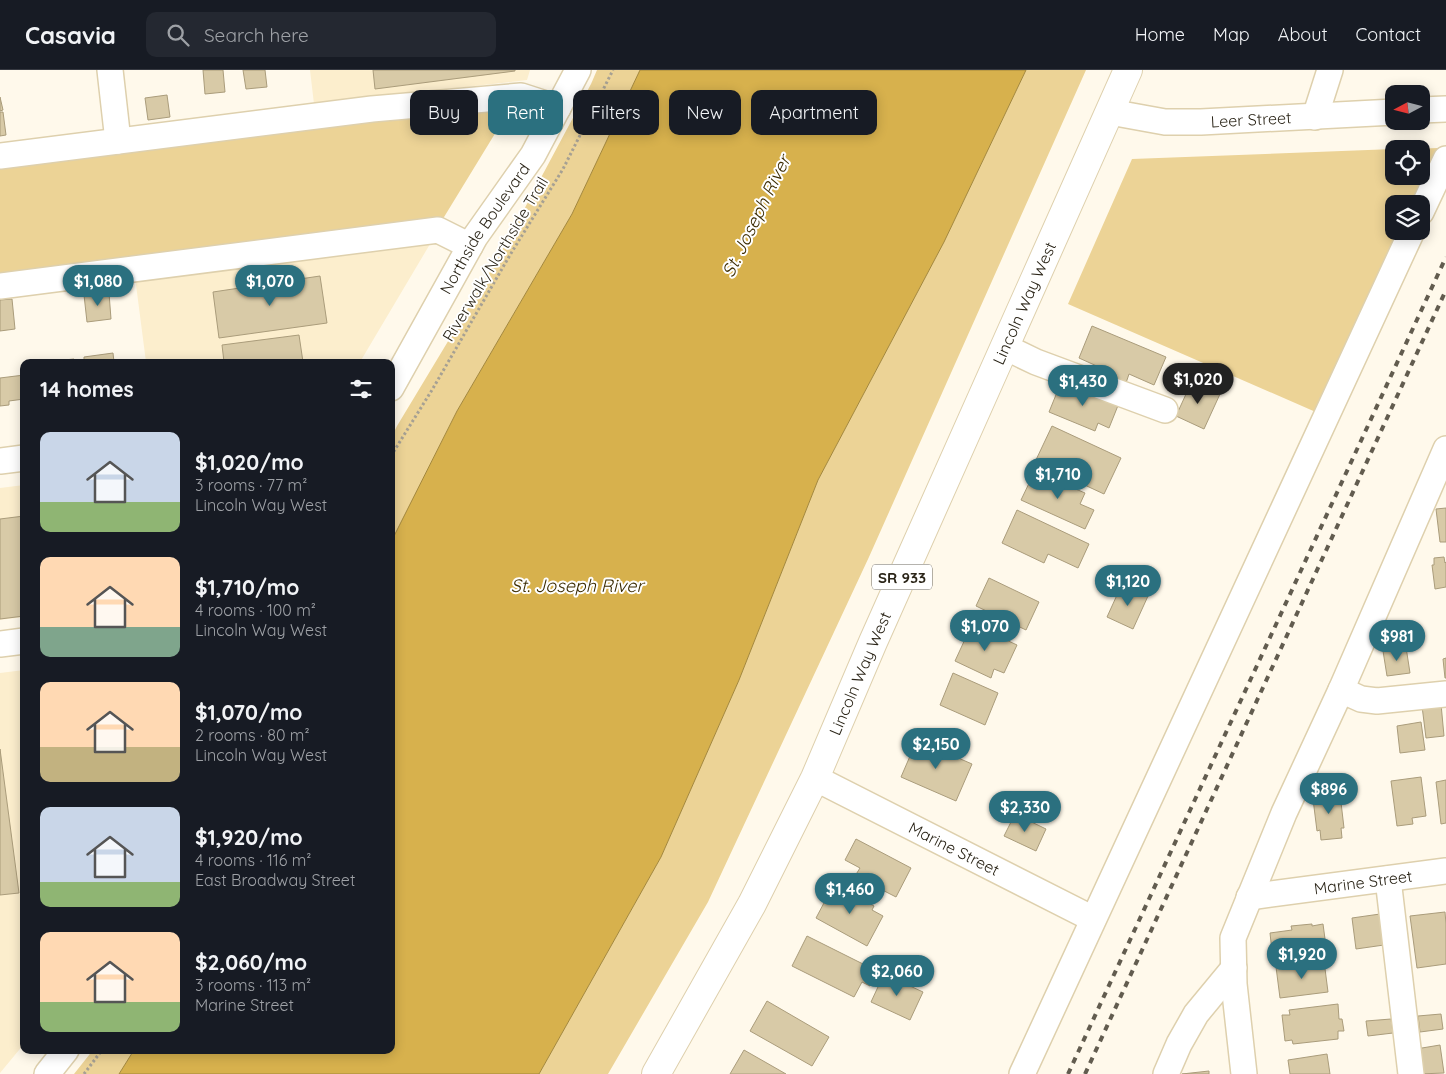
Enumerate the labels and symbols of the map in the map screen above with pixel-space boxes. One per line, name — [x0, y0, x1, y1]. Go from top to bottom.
north arrow — [1385, 85, 1430, 130]
street label: Leer Street — [1210, 107, 1292, 131]
water label: St. Joseph River — [717, 149, 796, 281]
street label: Northside Boulevard — [435, 159, 534, 297]
street label: Riverwalk/Northside Trail — [438, 173, 552, 345]
street label: Lincoln Way West — [988, 239, 1060, 368]
pin: $1,080 — [57, 264, 139, 307]
pin: $1,070 — [229, 264, 311, 307]
pin: $1,020 — [1157, 362, 1239, 405]
pin: $1,430 — [1042, 364, 1124, 407]
pin: $1,710 — [1017, 458, 1099, 500]
road number: SR 933 — [872, 564, 932, 590]
pin: $1,120 — [1087, 564, 1169, 607]
water label: St. Joseph River — [511, 574, 645, 597]
street label: Lincoln Way West — [825, 609, 895, 738]
pin: $1,070 — [944, 610, 1026, 652]
pin: $981 — [1367, 620, 1427, 662]
pin: $2,150 — [895, 728, 977, 770]
pin: $896 — [1299, 772, 1359, 815]
pin: $2,330 — [984, 790, 1066, 833]
street label: Marine Street — [905, 817, 1003, 880]
street label: Marine Street — [1313, 866, 1413, 898]
pin: $1,460 — [809, 872, 891, 915]
pin: $1,920 — [1261, 938, 1343, 980]
pin: $2,060 — [856, 954, 938, 997]

